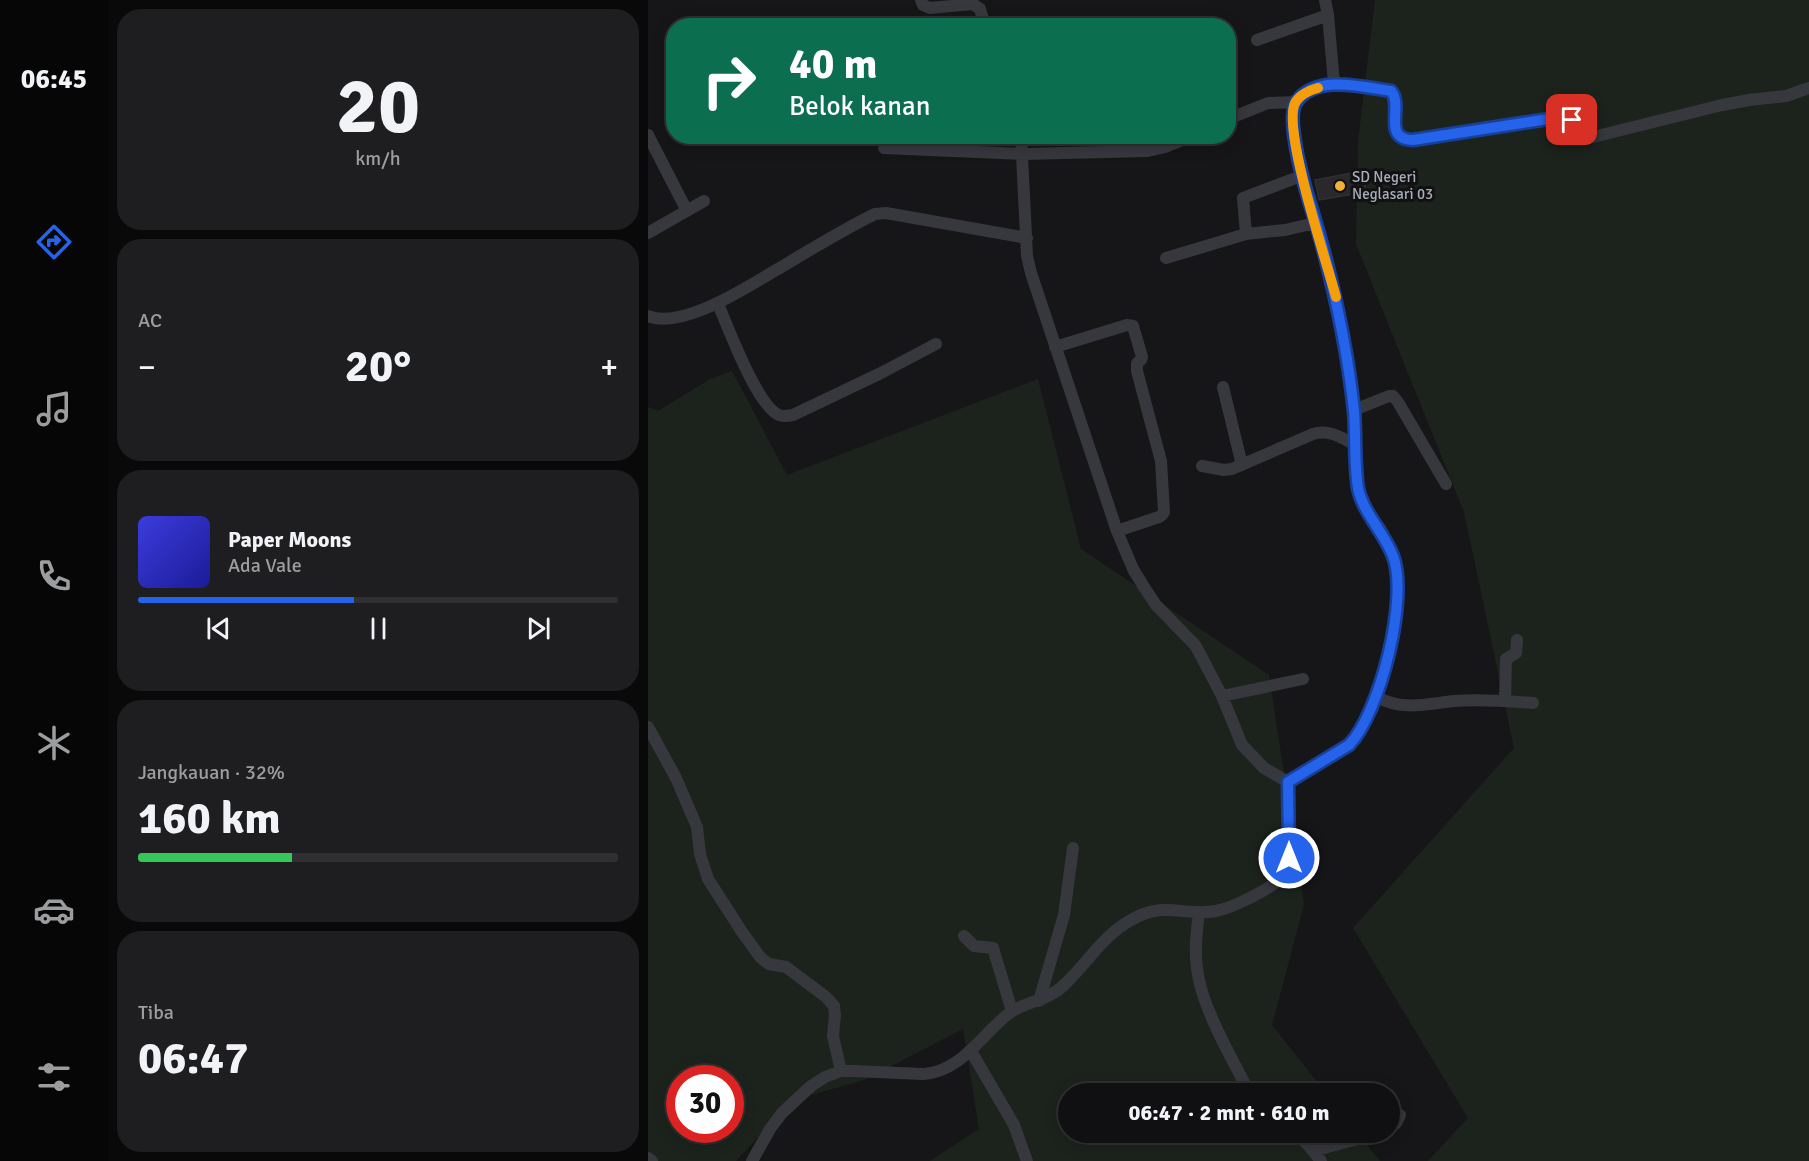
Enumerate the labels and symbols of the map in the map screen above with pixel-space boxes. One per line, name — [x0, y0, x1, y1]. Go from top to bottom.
pin — [1546, 94, 1597, 145]
place label: SD Negeri Neglasari 03 — [1352, 168, 1433, 203]
marker: SD Negeri Neglasari 03 — [1333, 179, 1347, 193]
position arrow — [1257, 826, 1321, 890]
speed limit sign: 30 — [666, 1065, 744, 1143]

